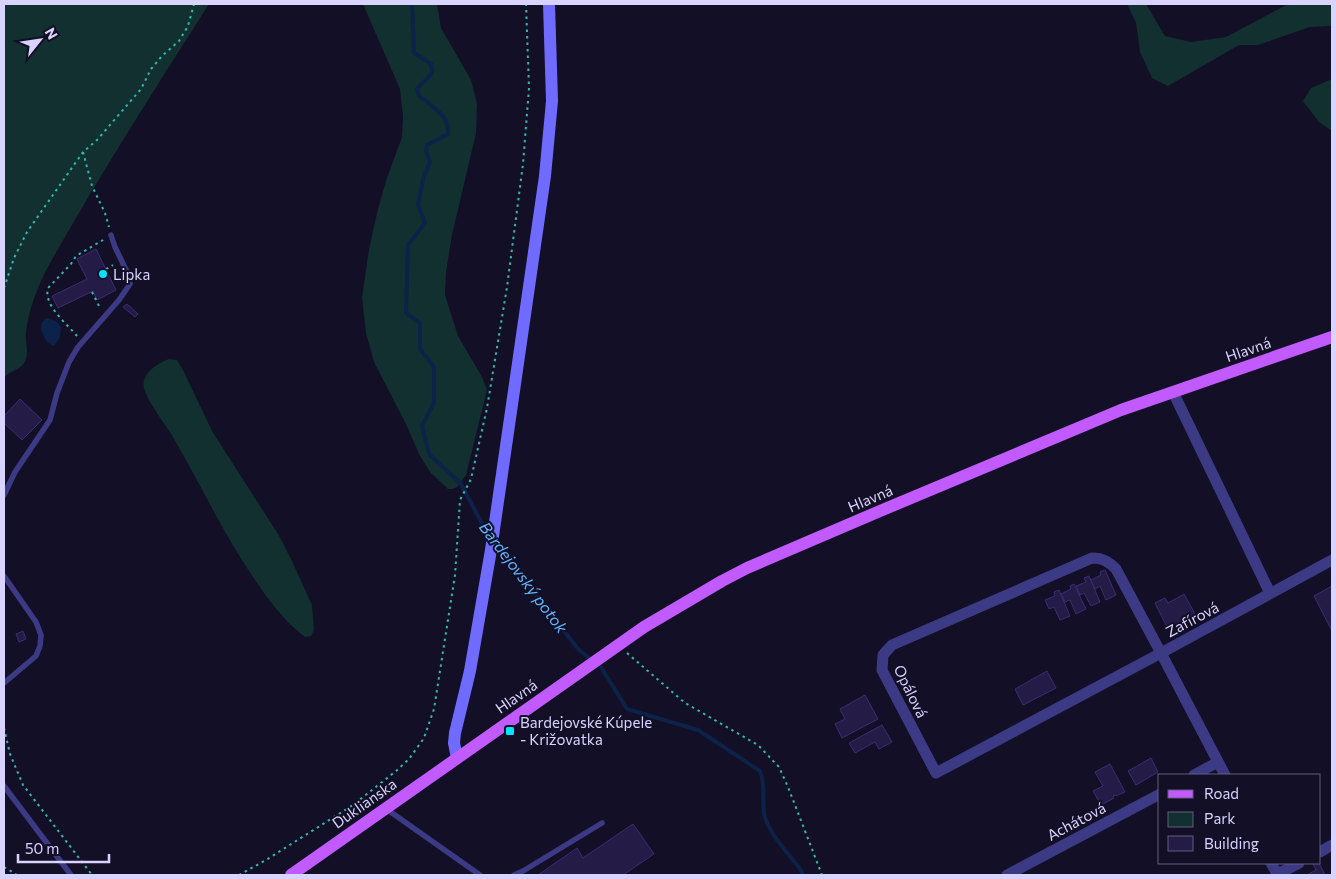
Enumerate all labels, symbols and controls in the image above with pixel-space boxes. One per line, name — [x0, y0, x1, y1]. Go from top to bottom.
north arrow — [15, 15, 65, 65]
text: N — [42, 24, 62, 42]
place label: Lipka — [113, 265, 150, 283]
marker: Lipka — [97, 268, 109, 280]
street label: Hlavná — [1223, 333, 1273, 365]
street label: Hlavná — [845, 481, 895, 515]
water label: Bardejovský potok — [476, 518, 572, 637]
street label: Zafírová — [1162, 598, 1222, 640]
street label: Opálová — [890, 662, 932, 720]
street label: Hlavná — [492, 675, 540, 717]
place label: Bardejovské Kúpele - Križovatka — [520, 713, 652, 748]
marker: Bardejovské Kúpele - Križovatka — [504, 725, 516, 737]
street label: Duklianska — [328, 774, 400, 832]
legend — [1158, 774, 1321, 864]
text: Road — [1204, 784, 1239, 802]
street label: Achátová — [1044, 798, 1108, 844]
text: Park — [1204, 809, 1235, 827]
scale bar — [18, 832, 109, 864]
text: Building — [1204, 834, 1259, 852]
text: 50 m — [25, 839, 59, 857]

